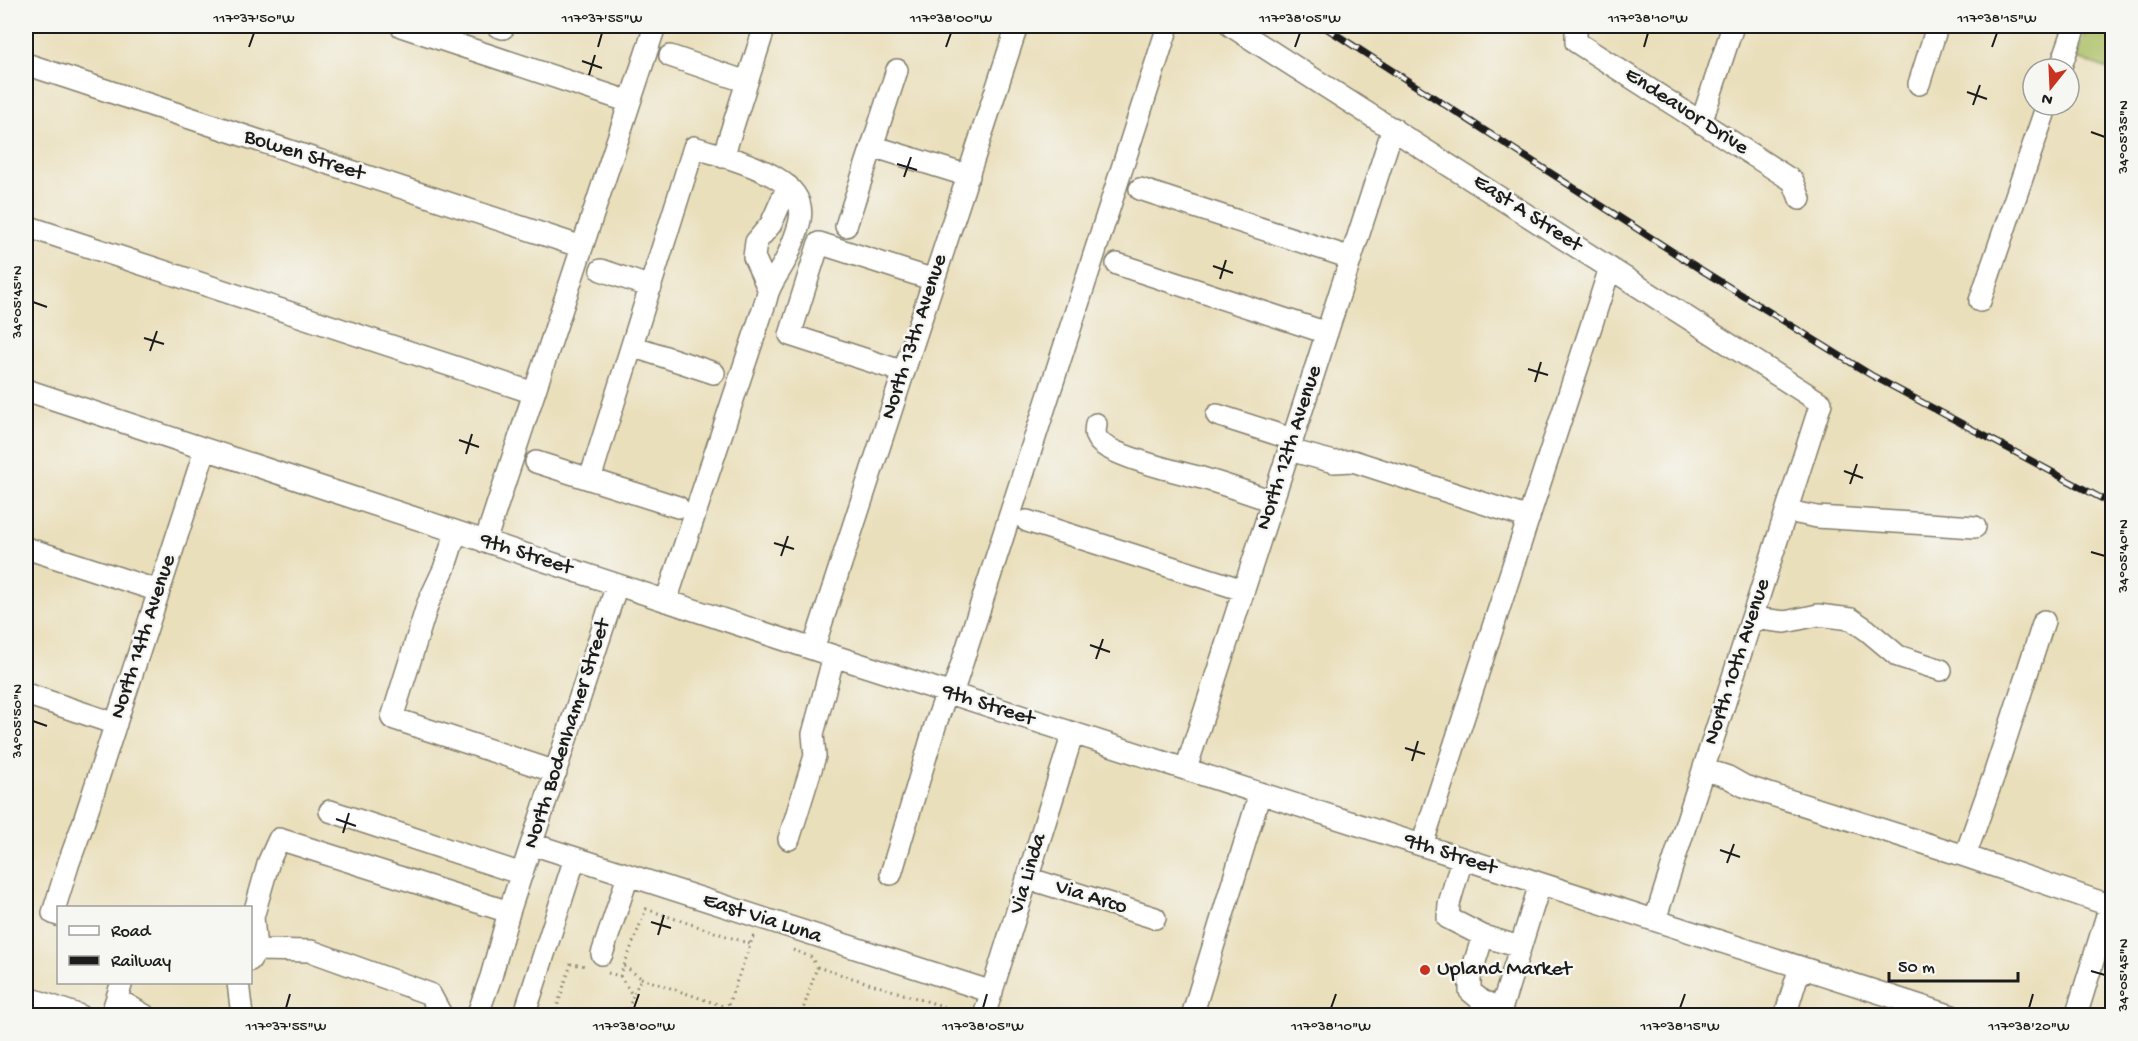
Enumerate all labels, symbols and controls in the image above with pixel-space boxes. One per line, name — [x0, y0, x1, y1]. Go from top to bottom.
text: 117°37'50"W — [212, 10, 295, 28]
text: 117°37'55"W — [561, 10, 643, 28]
text: 117°38'00"W — [909, 10, 992, 28]
text: 117°38'05"W — [1258, 10, 1341, 28]
text: 117°38'10"W — [1607, 10, 1688, 28]
text: 117°38'15"W — [1956, 10, 2037, 28]
north arrow — [2021, 57, 2081, 117]
street label: Endeavor Drive — [1619, 62, 1753, 162]
text: N — [2039, 87, 2055, 109]
text: 34°05'35"N — [2115, 100, 2133, 175]
street label: Bowen Street — [239, 124, 370, 188]
street label: East A Street — [1467, 169, 1588, 260]
street label: North 13th Avenue — [876, 251, 954, 423]
text: 34°05'45"N — [9, 265, 27, 339]
street label: North 12th Avenue — [1251, 362, 1329, 534]
text: 34°05'40"N — [2115, 519, 2133, 594]
street label: 9th Street — [476, 528, 577, 583]
street label: North 14th Avenue — [105, 551, 183, 722]
street label: North 10th Avenue — [1699, 575, 1777, 748]
street label: North Bodenhamer Street — [519, 614, 618, 852]
street label: 9th Street — [938, 679, 1039, 734]
text: 34°05'50"N — [9, 684, 27, 759]
street label: 9th Street — [1400, 828, 1501, 883]
street label: Via Linda — [1004, 830, 1054, 918]
street label: Via Arco — [1051, 874, 1130, 921]
street label: East Via Luna — [699, 888, 826, 951]
legend — [57, 906, 252, 984]
text: Road — [111, 922, 152, 943]
text: 34°05'45"N — [2115, 938, 2133, 1012]
scale bar — [1889, 945, 2018, 983]
text: Railway — [111, 952, 171, 973]
place label: Upland Market — [1437, 957, 1574, 983]
text: 50 m — [1898, 958, 1935, 979]
marker: Upland Market — [1418, 963, 1432, 977]
text: 117°37'55"W — [245, 1018, 327, 1036]
text: 117°38'00"W — [592, 1018, 675, 1036]
text: 117°38'05"W — [941, 1018, 1024, 1036]
text: 117°38'10"W — [1290, 1018, 1371, 1036]
text: 117°38'15"W — [1639, 1018, 1720, 1036]
text: 117°38'20"W — [1987, 1018, 2070, 1036]

